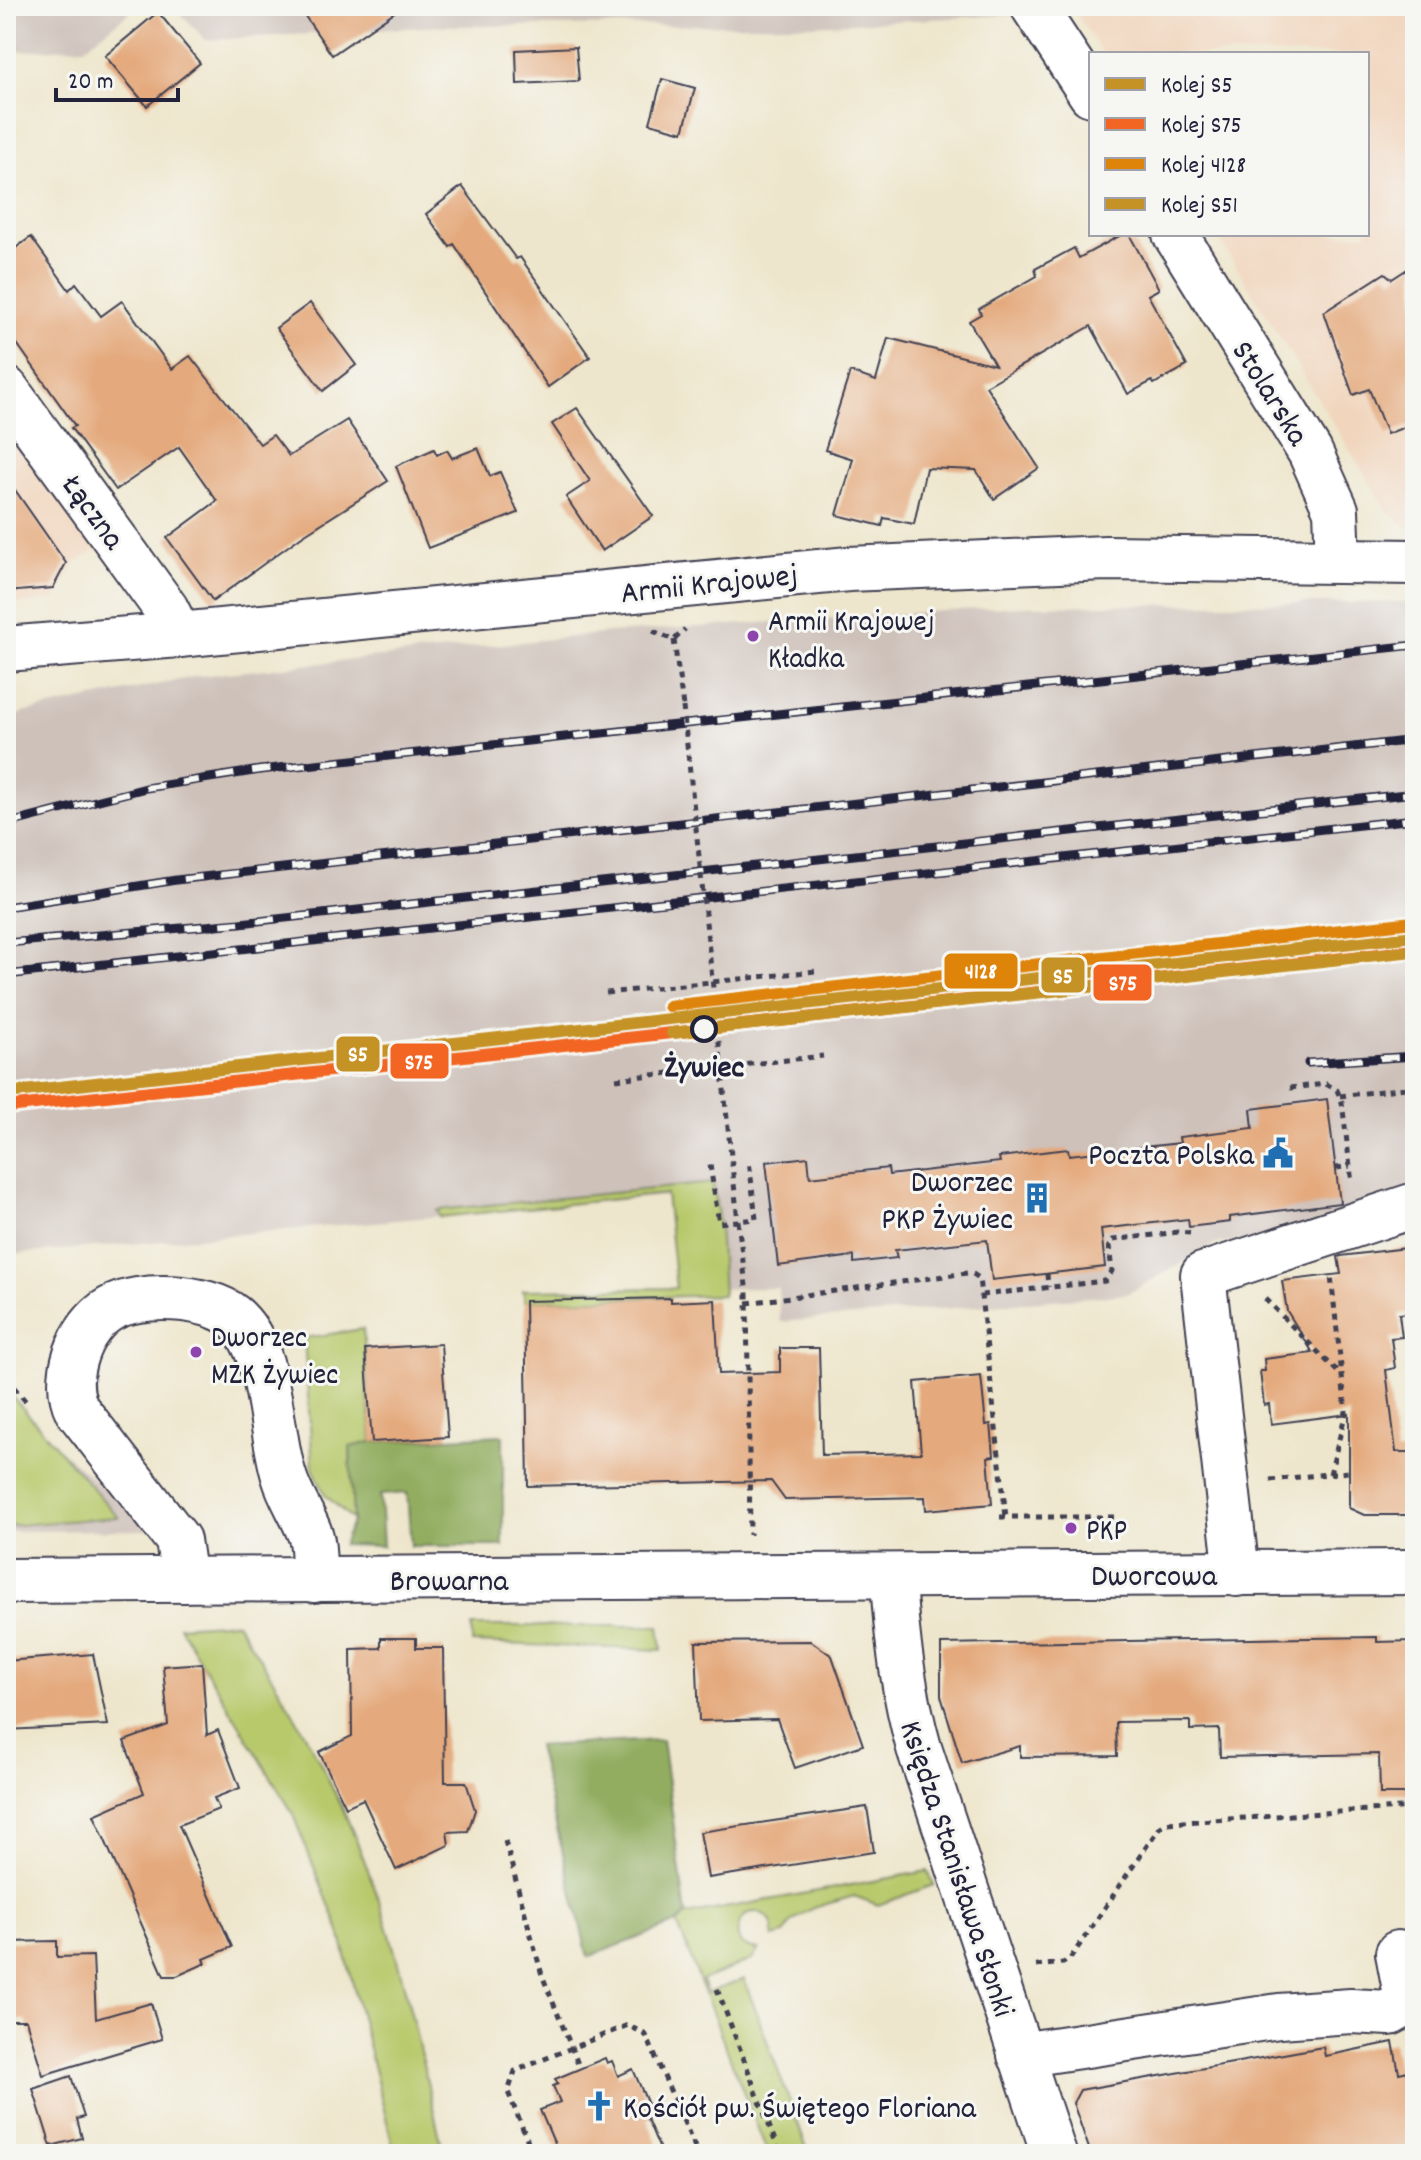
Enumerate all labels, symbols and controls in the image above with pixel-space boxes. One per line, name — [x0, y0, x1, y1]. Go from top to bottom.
scale bar — [56, 52, 178, 102]
legend — [1089, 52, 1369, 236]
text: 20 m — [68, 66, 114, 100]
text: Kolej S5 — [1161, 70, 1233, 104]
text: Kolej S75 — [1161, 110, 1242, 144]
text: Kolej 4128 — [1161, 150, 1246, 184]
text: Kolej S51 — [1161, 190, 1238, 224]
street label: Stolarska — [1217, 333, 1319, 457]
street label: Łączna — [48, 466, 134, 562]
street label: Armii Krajowej — [619, 555, 800, 619]
place label: Armii Krajowej Kładka — [768, 603, 935, 683]
marker: Armii Krajowej Kładka — [745, 628, 761, 644]
line badge: 4128 — [943, 952, 1019, 990]
line badge: S5 — [1040, 956, 1086, 994]
text: 4128 — [965, 958, 997, 989]
text: S5 — [1053, 963, 1073, 994]
line badge: S75 — [1092, 963, 1153, 1002]
text: S75 — [1109, 970, 1137, 1001]
marker: Żywiec — [691, 1016, 717, 1042]
line badge: S5 — [335, 1035, 381, 1073]
text: S5 — [348, 1041, 368, 1072]
line badge: S75 — [389, 1042, 450, 1080]
place label: Żywiec — [664, 1047, 744, 1093]
text: S75 — [405, 1049, 433, 1080]
place label: Poczta Polska — [1088, 1135, 1255, 1181]
public building icon: Poczta Polska — [1261, 1136, 1295, 1170]
place label: Dworzec PKP Żywiec — [881, 1162, 1013, 1245]
building icon: Dworzec PKP Żywiec — [1020, 1181, 1054, 1215]
place label: Dworzec MZK Żywiec — [211, 1319, 338, 1399]
marker: Dworzec MZK Żywiec — [188, 1344, 204, 1360]
place label: PKP — [1086, 1512, 1127, 1555]
marker: PKP — [1063, 1520, 1079, 1536]
street label: Dworcowa — [1091, 1556, 1218, 1602]
street label: Browarna — [390, 1561, 509, 1607]
street label: Księdza Stanisława Słonki — [885, 1715, 1024, 2024]
place label: Kościół pw. Świętego Floriana — [623, 2088, 977, 2134]
church icon: Kościół pw. Świętego Floriana — [582, 2089, 616, 2123]

